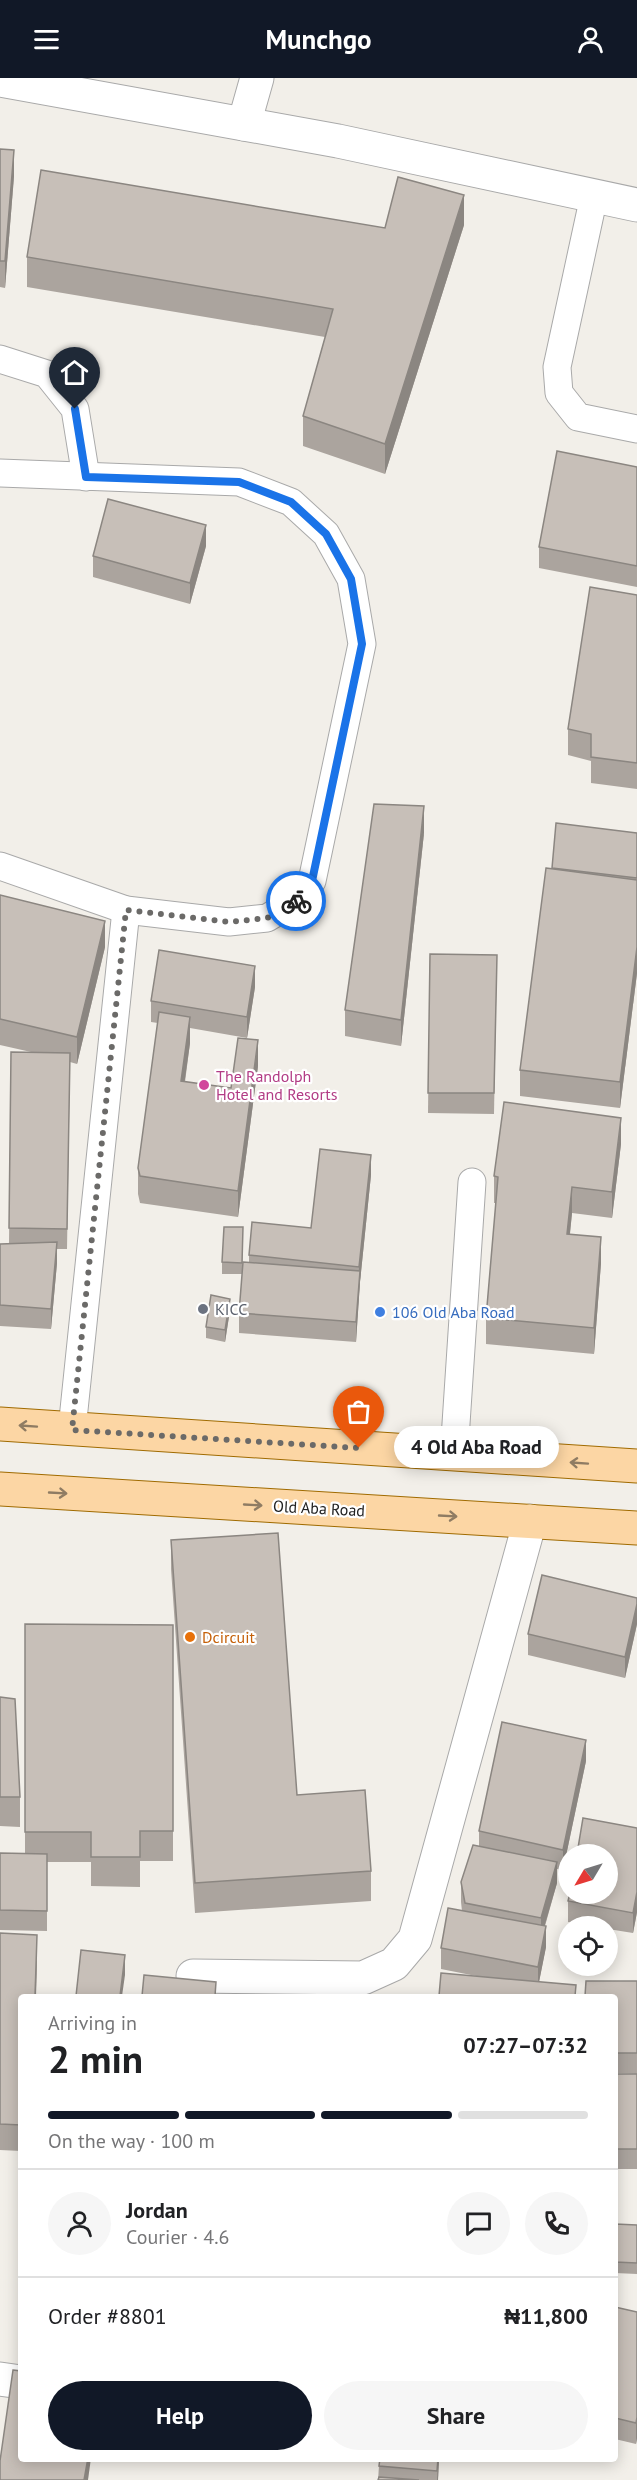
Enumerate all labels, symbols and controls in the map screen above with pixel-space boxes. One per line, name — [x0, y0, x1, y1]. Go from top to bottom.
text: Munchgo — [265, 22, 372, 56]
icon: menu — [30, 23, 63, 56]
icon: person — [574, 23, 607, 56]
pin — [49, 347, 100, 409]
icon: home — [58, 356, 91, 389]
courier — [266, 871, 326, 931]
icon: bike — [280, 885, 313, 918]
place label: The Randolph Hotel and Resorts — [216, 1066, 338, 1104]
marker: The Randolph Hotel and Resorts — [197, 1078, 211, 1092]
place label: KICC — [215, 1299, 247, 1319]
marker: KICC — [196, 1302, 210, 1316]
place label: 106 Old Aba Road — [392, 1302, 515, 1322]
marker: 106 Old Aba Road — [373, 1305, 387, 1319]
pin — [333, 1386, 384, 1448]
icon: bag — [342, 1395, 375, 1428]
one-way arrow — [18, 1421, 38, 1432]
callout: 4 Old Aba Road — [395, 1427, 560, 1469]
text: 4 Old Aba Road — [411, 1434, 542, 1460]
one-way arrow — [569, 1457, 589, 1468]
one-way arrow — [48, 1488, 68, 1499]
street label: Old Aba Road — [273, 1496, 365, 1520]
one-way arrow — [243, 1499, 263, 1510]
one-way arrow — [437, 1511, 457, 1522]
place label: Dcircuit — [202, 1627, 256, 1647]
marker: Dcircuit — [183, 1630, 197, 1644]
north arrow — [558, 1844, 618, 1904]
map controls — [558, 1844, 618, 1976]
button: locate — [558, 1916, 618, 1976]
text: Arriving in — [48, 2010, 137, 2036]
text: 07:27–07:32 — [463, 2031, 588, 2059]
text: 2 min — [48, 2033, 143, 2084]
text: On the way · 100 m — [48, 2128, 215, 2154]
button: person — [48, 2192, 111, 2255]
button: chat — [447, 2192, 510, 2255]
button: phone — [525, 2192, 588, 2255]
text: Jordan — [126, 2196, 188, 2224]
text: Courier · 4.6 — [126, 2224, 229, 2250]
text: Order #8801 — [48, 2302, 167, 2330]
text: ₦11,800 — [504, 2302, 588, 2330]
button: Help — [48, 2381, 312, 2450]
button: Share — [324, 2381, 588, 2450]

